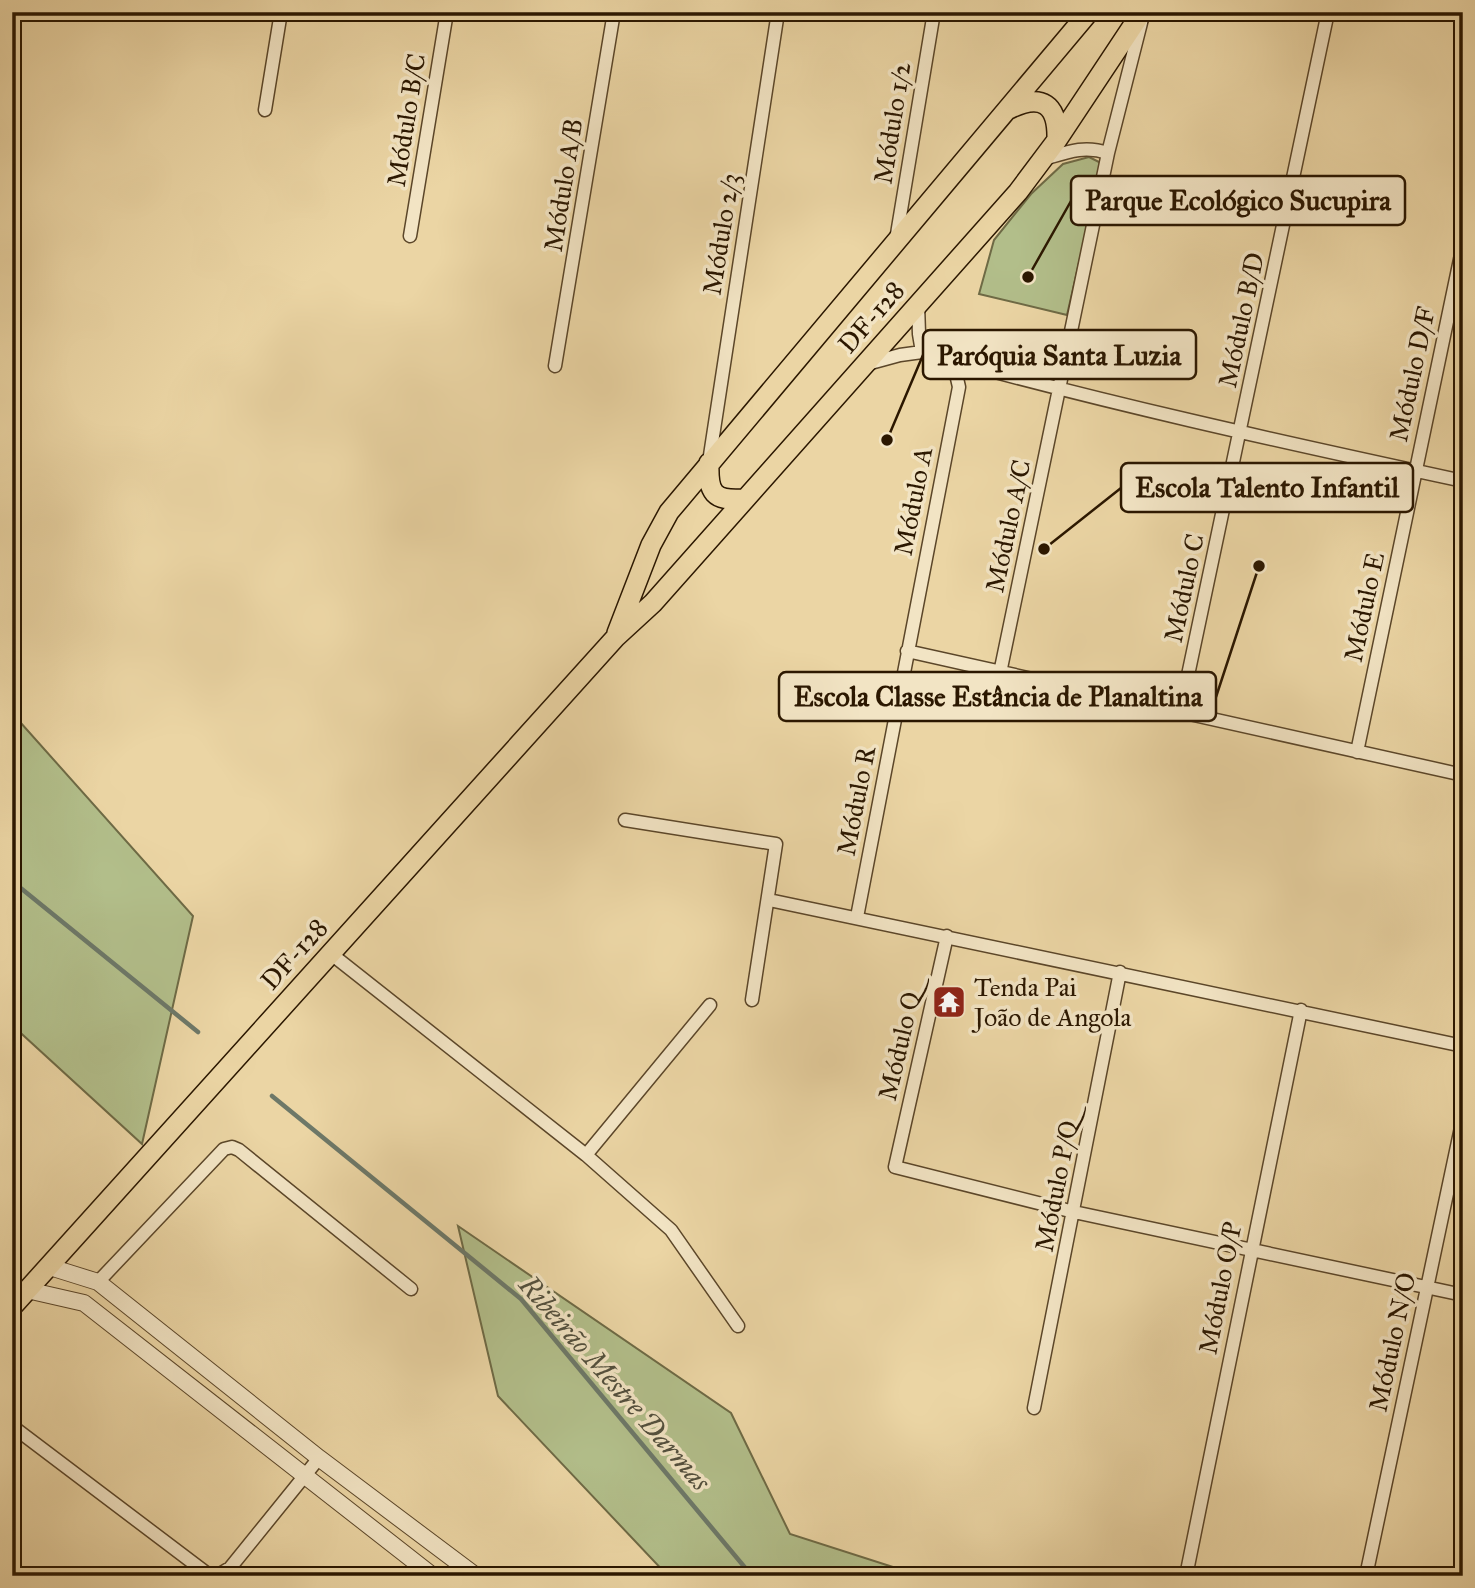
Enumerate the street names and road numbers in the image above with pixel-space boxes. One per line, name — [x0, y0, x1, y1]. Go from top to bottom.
street label: Módulo B/C — [380, 51, 432, 189]
street label: Módulo 1/2 — [867, 60, 917, 186]
street label: Módulo A/B — [537, 116, 589, 254]
street label: Módulo 2/3 — [696, 171, 746, 297]
street label: Módulo B/D — [1211, 250, 1271, 390]
street label: DF-128 — [831, 274, 911, 360]
street label: Módulo D/F — [1382, 304, 1442, 444]
street label: Módulo A — [887, 443, 939, 558]
street label: Módulo A/C — [978, 457, 1038, 595]
street label: Módulo C — [1157, 531, 1211, 645]
street label: Módulo E — [1337, 549, 1391, 665]
street label: Módulo R — [830, 743, 882, 858]
street label: DF-128 — [254, 912, 334, 996]
street label: Módulo Q — [871, 971, 931, 1104]
street label: Módulo P/Q — [1028, 1100, 1088, 1254]
street label: Módulo O/P — [1191, 1219, 1249, 1357]
street label: Módulo N/O — [1362, 1270, 1422, 1414]

